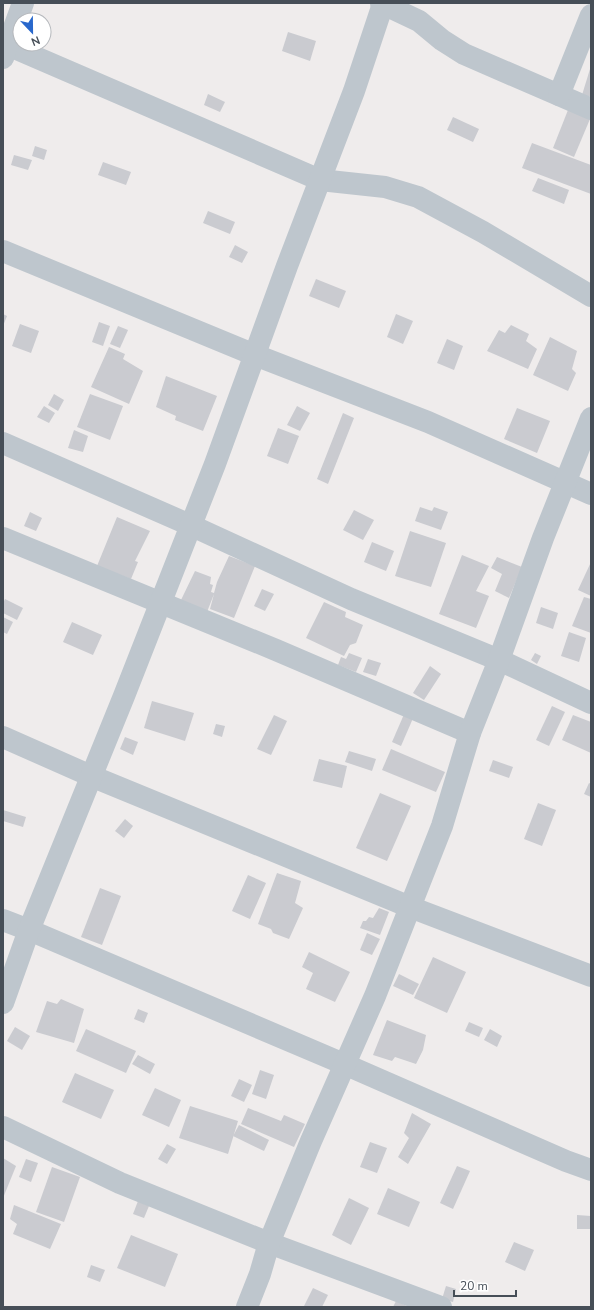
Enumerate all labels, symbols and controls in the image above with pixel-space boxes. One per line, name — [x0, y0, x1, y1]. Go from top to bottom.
north arrow — [12, 12, 52, 52]
text: N — [29, 32, 42, 49]
scale bar — [454, 1272, 516, 1298]
text: 20 m — [460, 1278, 488, 1294]

